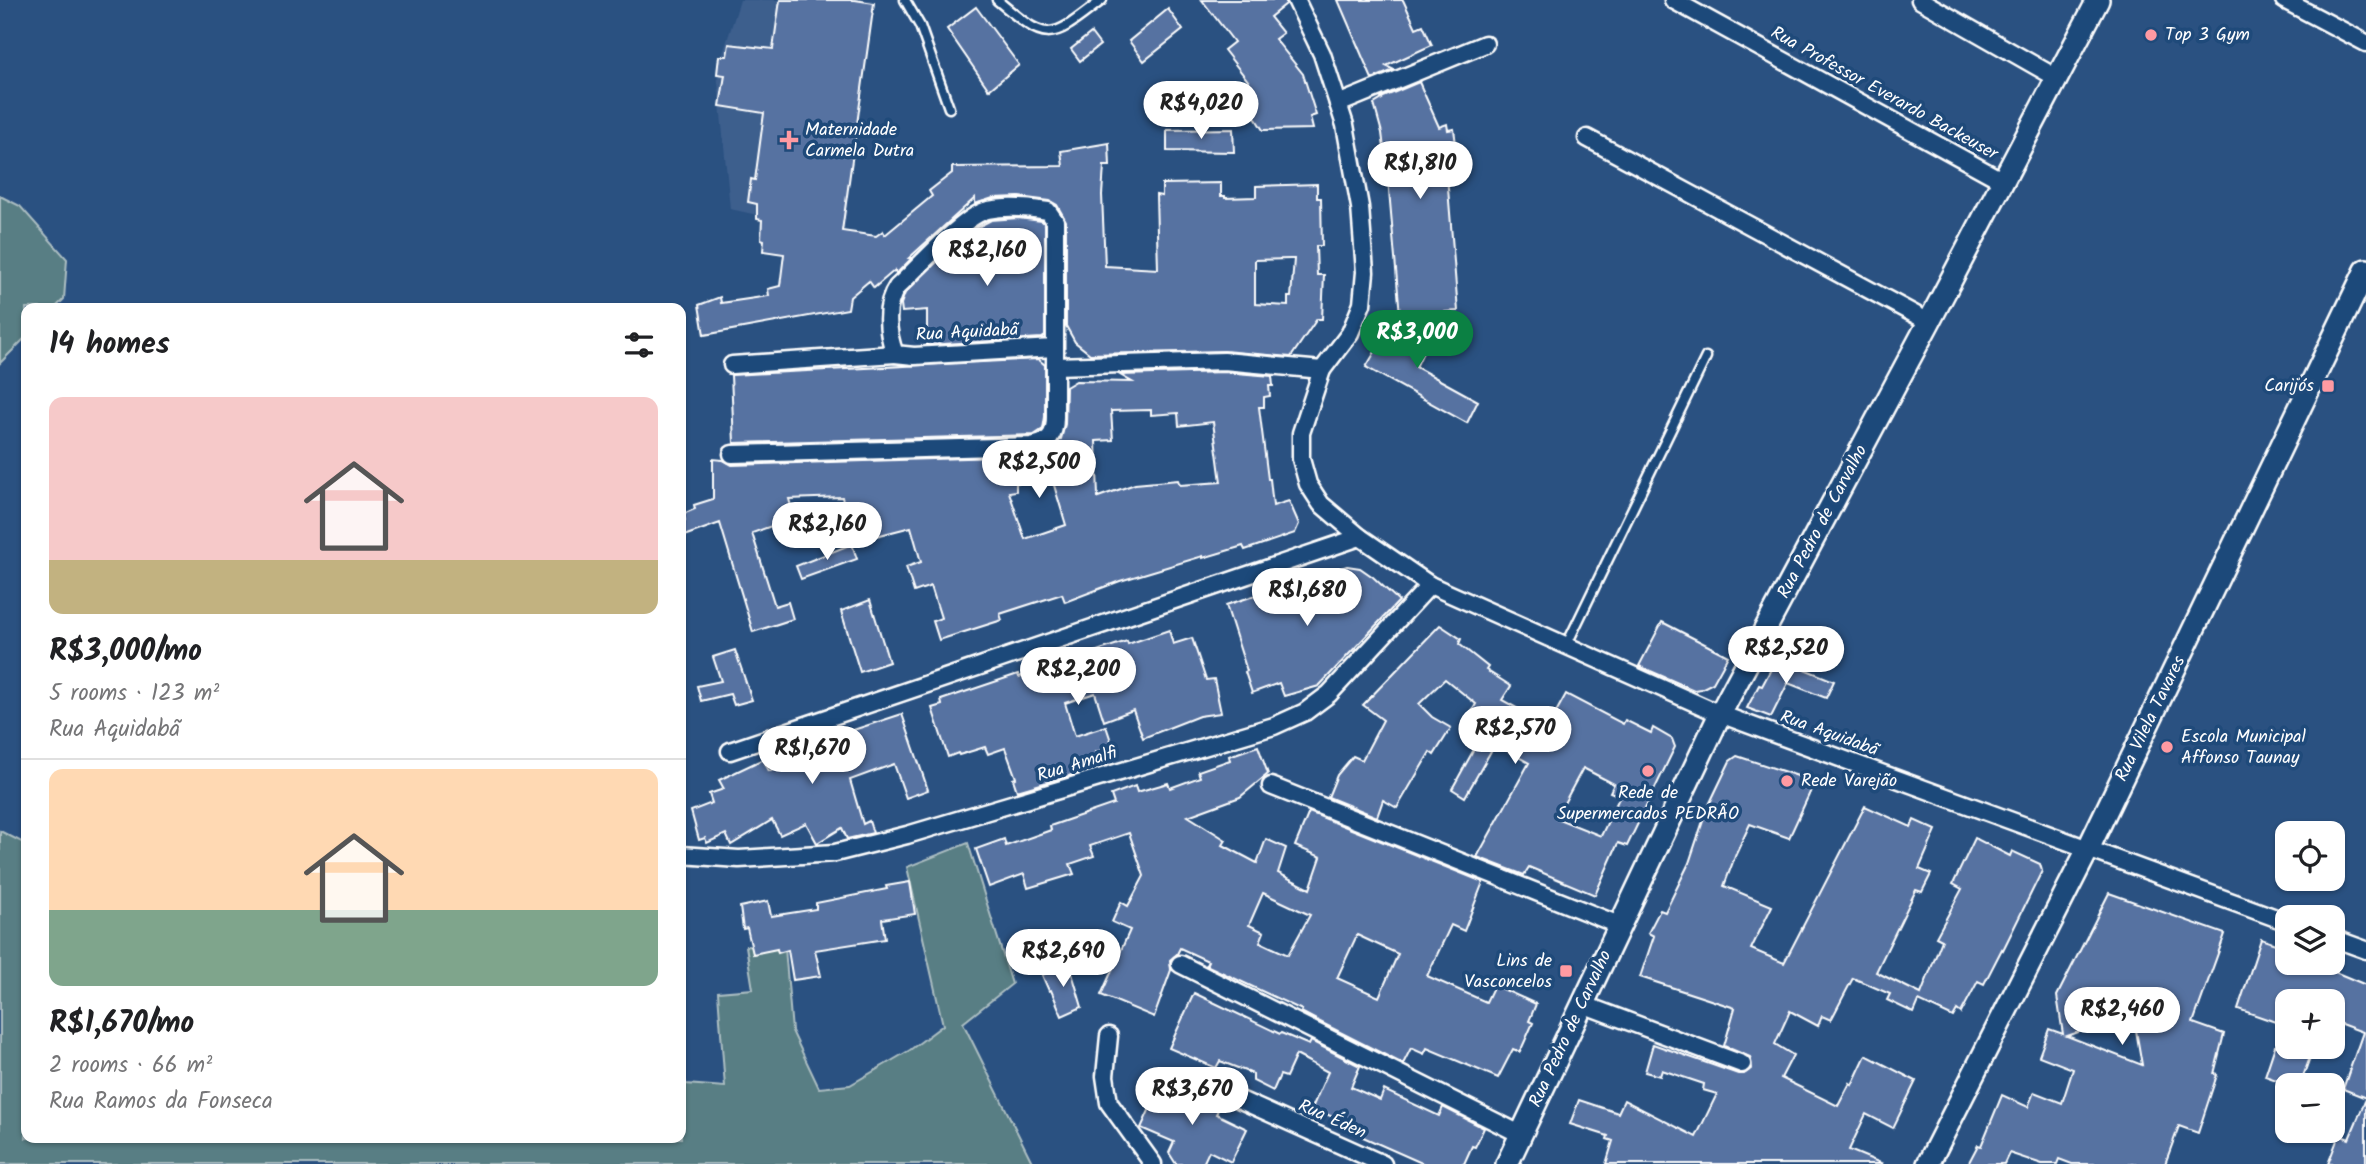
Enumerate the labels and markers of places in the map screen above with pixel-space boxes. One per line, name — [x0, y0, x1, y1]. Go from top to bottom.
place label: Top 3 Gym — [2165, 21, 2250, 50]
marker: Top 3 Gym — [2143, 27, 2159, 43]
pin: R$4,020 — [1136, 82, 1266, 141]
place label: Maternidade Carmela Dutra — [805, 116, 914, 166]
marker: Maternidade Carmela Dutra — [779, 130, 799, 150]
pin: R$1,810 — [1355, 142, 1485, 201]
pin: R$2,160 — [922, 229, 1052, 288]
pin: R$3,000 — [1352, 310, 1482, 370]
place label: Carijós — [2264, 372, 2314, 401]
marker: Carijós — [2320, 378, 2336, 394]
pin: R$2,500 — [974, 440, 1104, 500]
pin: R$2,160 — [762, 503, 892, 562]
pin: R$1,680 — [1242, 568, 1372, 628]
pin: R$2,520 — [1721, 626, 1851, 686]
pin: R$2,200 — [1013, 648, 1143, 707]
pin: R$2,570 — [1450, 706, 1580, 766]
place label: Escola Municipal Affonso Taunay — [2181, 723, 2307, 773]
pin: R$1,670 — [747, 726, 877, 786]
marker: Escola Municipal Affonso Taunay — [2159, 739, 2175, 755]
marker: Rede de Supermercados PEDRÃO — [1640, 763, 1656, 779]
place label: Rede Varejão — [1801, 767, 1897, 796]
marker: Rede Varejão — [1779, 773, 1795, 789]
place label: Rede de Supermercados PEDRÃO — [1557, 779, 1739, 829]
pin: R$2,690 — [998, 930, 1128, 989]
place label: Lins de Vasconcelos — [1464, 947, 1552, 997]
marker: Lins de Vasconcelos — [1558, 963, 1574, 979]
pin: R$2,460 — [2057, 988, 2187, 1047]
pin: R$3,670 — [1127, 1068, 1257, 1127]

